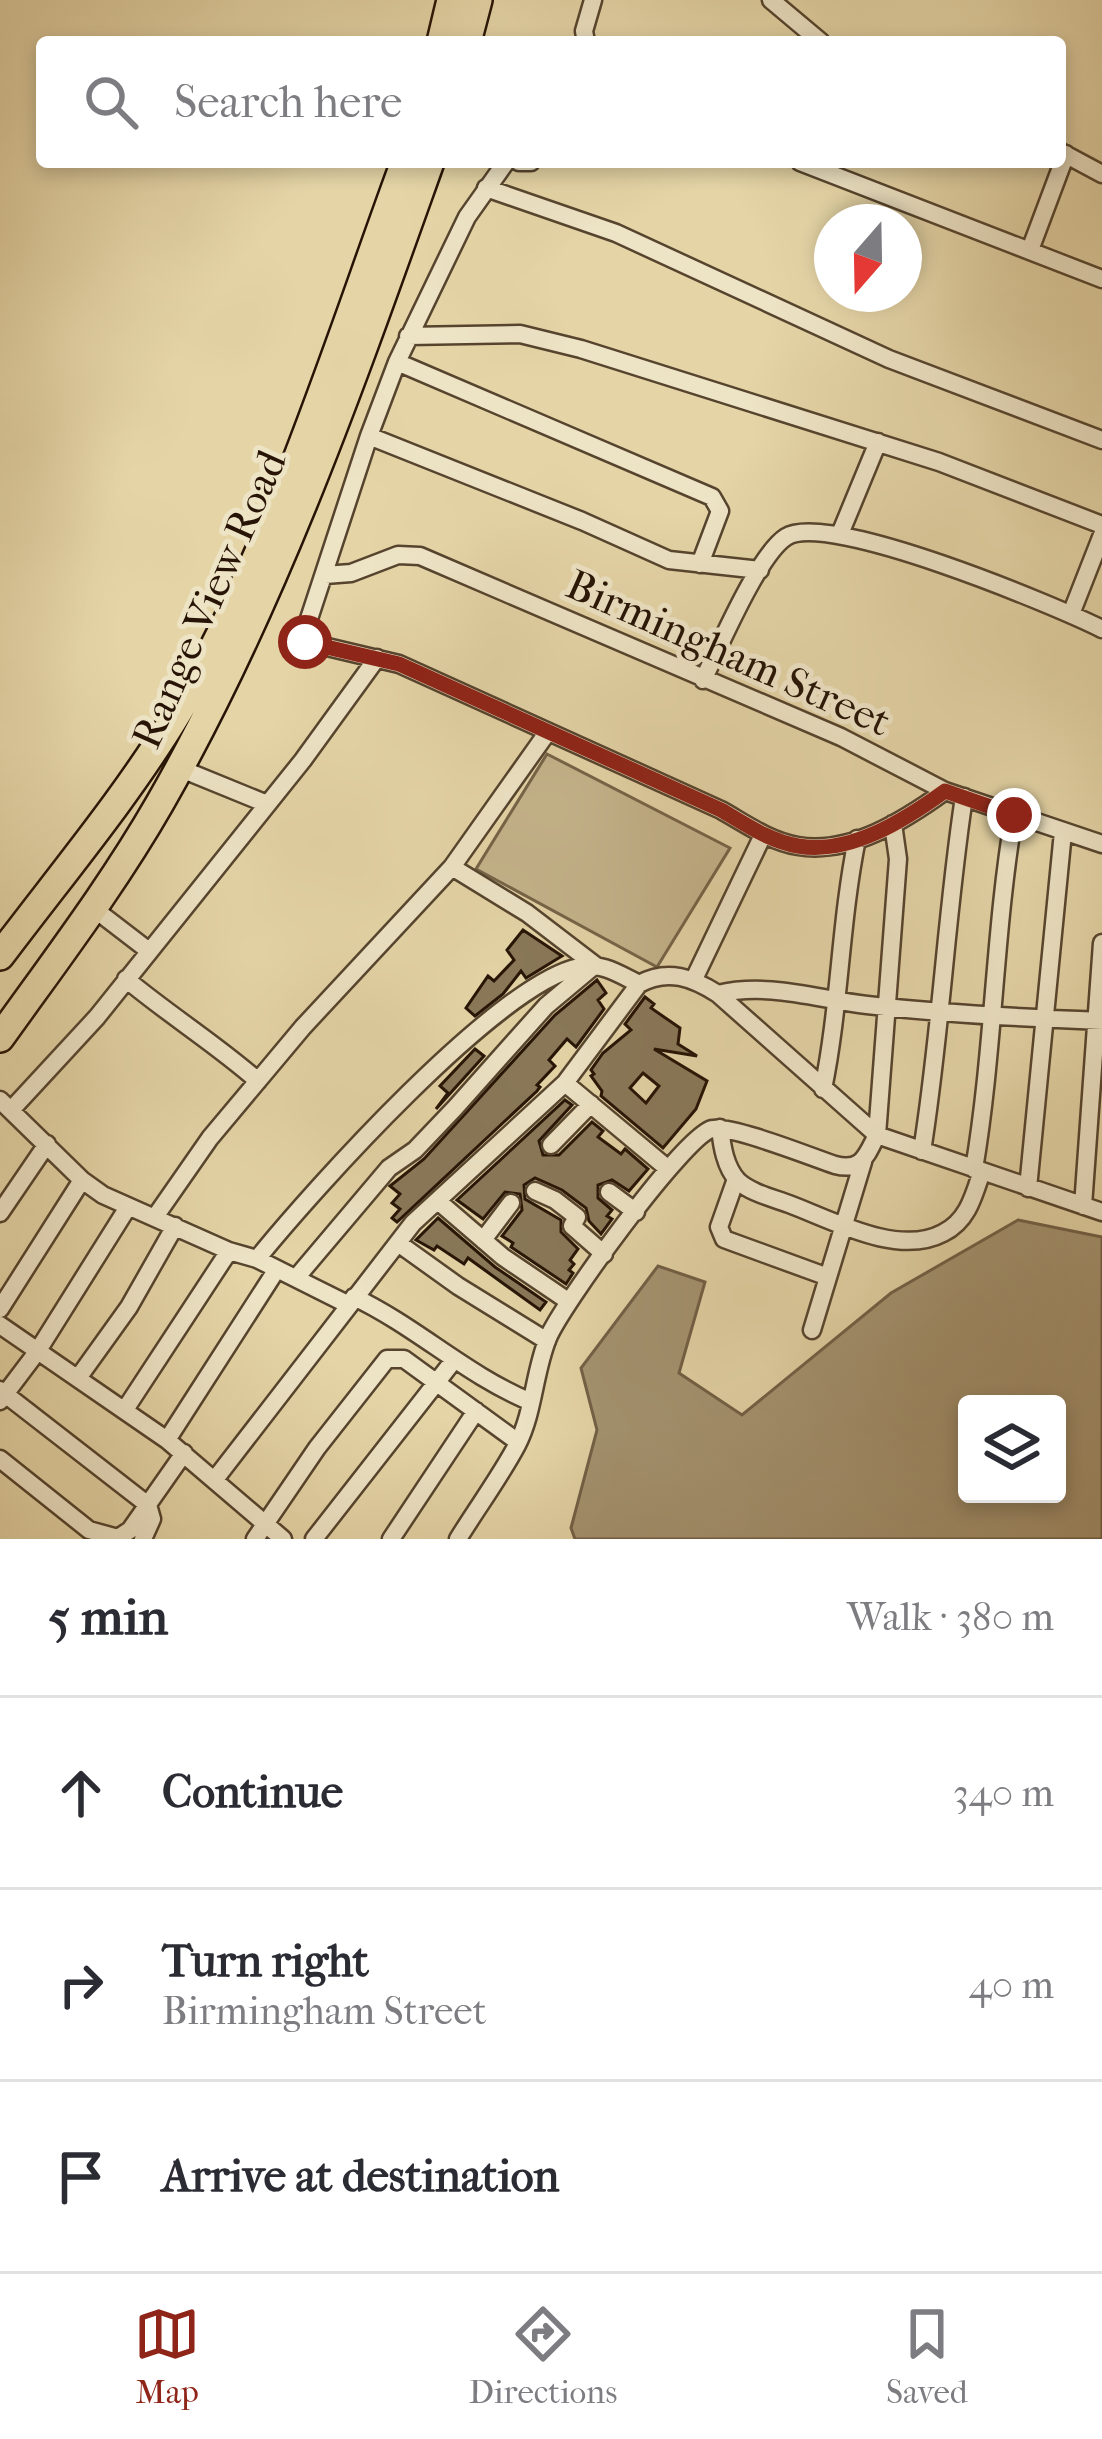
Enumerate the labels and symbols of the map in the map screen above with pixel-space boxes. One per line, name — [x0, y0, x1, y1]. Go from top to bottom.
north arrow — [814, 204, 922, 312]
street label: Range View Road — [122, 442, 297, 756]
street label: Birmingham Street — [559, 560, 898, 747]
route start — [278, 615, 332, 669]
route end — [987, 788, 1041, 842]

